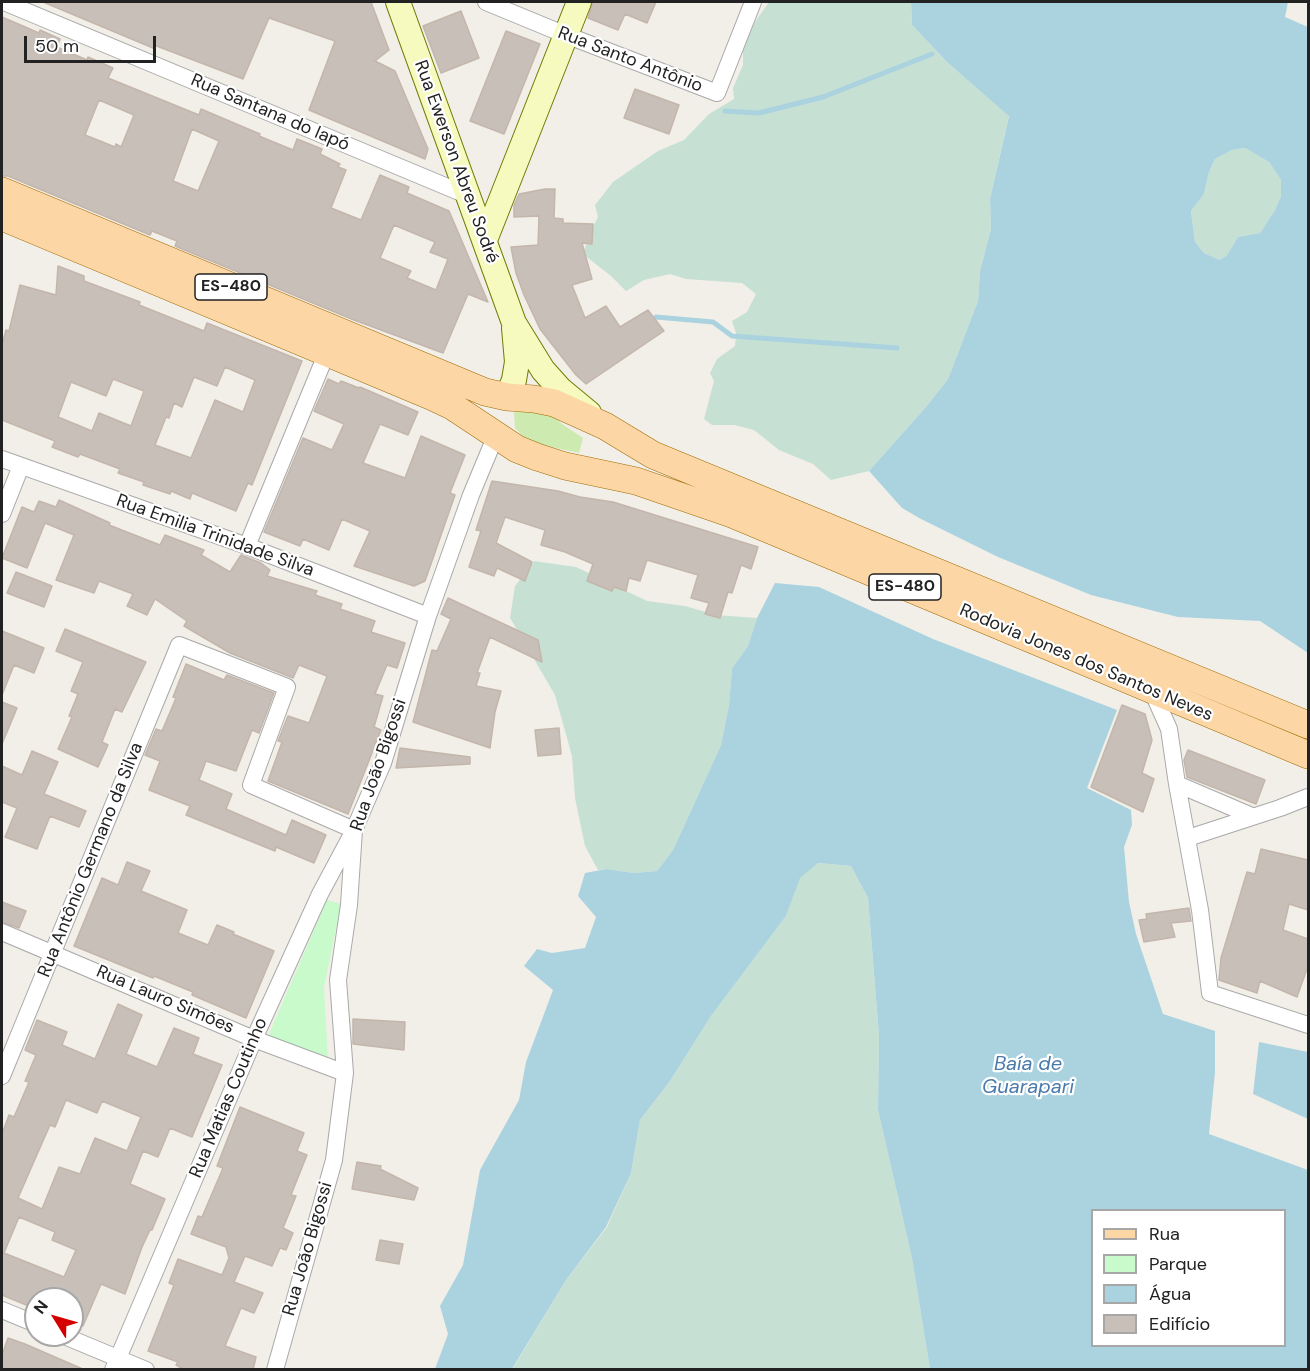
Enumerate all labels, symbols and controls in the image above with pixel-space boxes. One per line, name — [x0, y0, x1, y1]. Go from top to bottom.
street label: Rua Santo Antônio — [554, 22, 706, 98]
scale bar — [27, 24, 159, 62]
text: 50 m — [35, 34, 79, 58]
street label: Rua Ewerson Abreu Sodré — [409, 57, 503, 267]
street label: Rua Santana do Iapó — [187, 70, 353, 156]
road number: ES-480 — [195, 274, 267, 300]
street label: Rua Emilia Trinidade Silva — [113, 490, 317, 582]
road number: ES-480 — [869, 574, 941, 600]
street label: Rodovia Jones dos Santos Neves — [956, 600, 1216, 726]
street label: Rua João Bigossi — [346, 696, 412, 834]
street label: Rua Antônio Germano da Silva — [34, 740, 148, 980]
street label: Rua Lauro Simões — [93, 961, 237, 1039]
street label: Rua Matias Coutinho — [185, 1015, 273, 1181]
water label: Baía de Guarapari — [982, 1053, 1074, 1100]
street label: Rua João Bigossi — [279, 1179, 337, 1319]
legend — [1091, 1209, 1286, 1347]
text: Rua — [1149, 1222, 1180, 1246]
text: Parque — [1149, 1252, 1207, 1276]
text: Água — [1149, 1282, 1191, 1306]
north arrow — [24, 1287, 84, 1347]
text: N — [29, 1296, 53, 1318]
text: Edifício — [1149, 1312, 1210, 1336]

